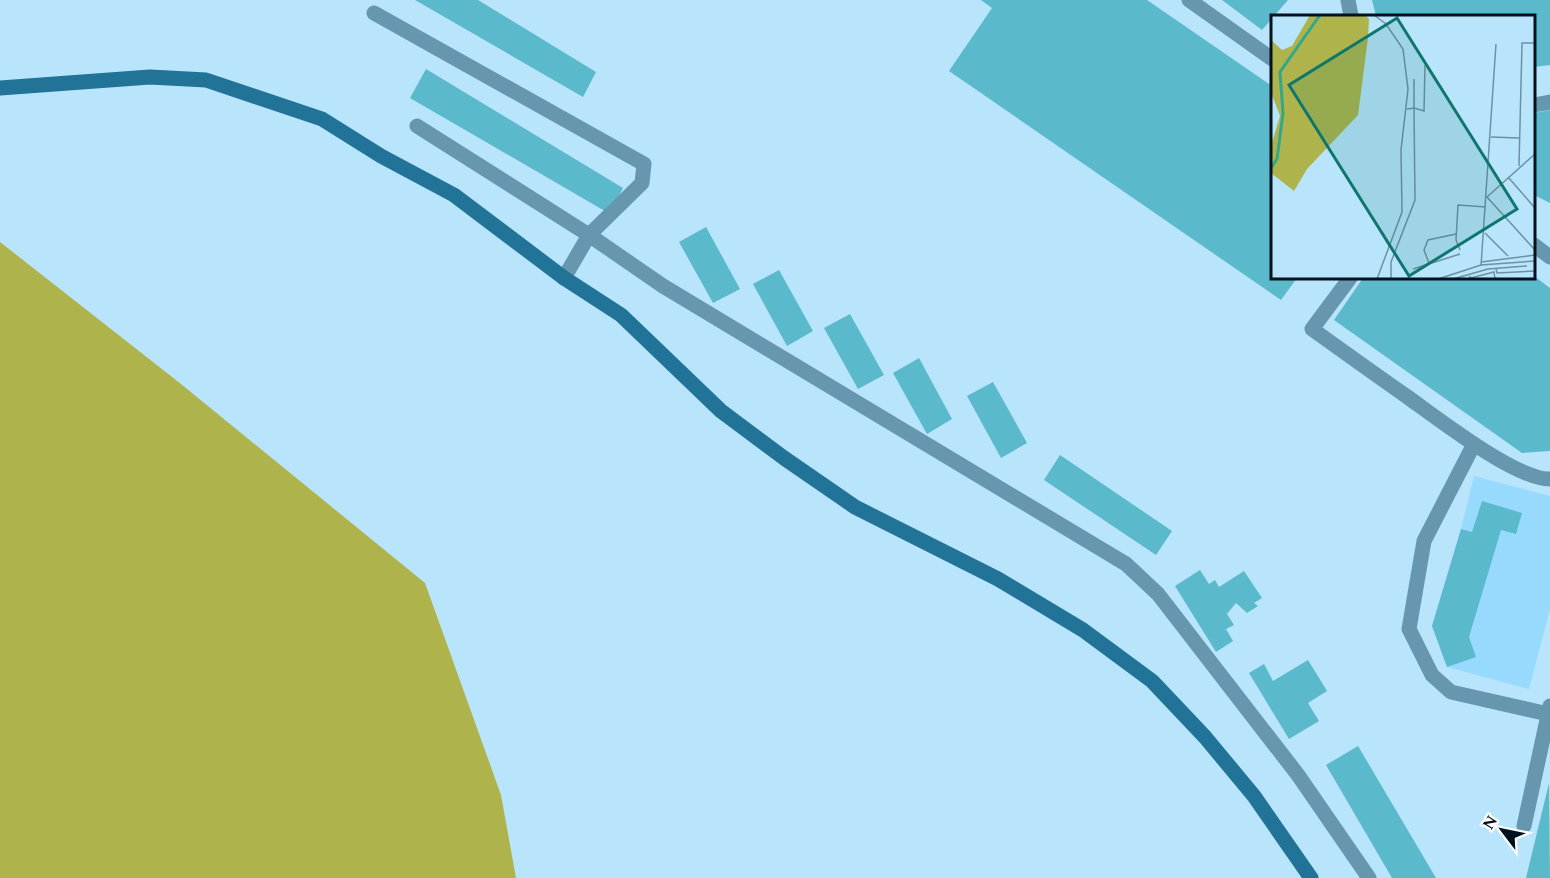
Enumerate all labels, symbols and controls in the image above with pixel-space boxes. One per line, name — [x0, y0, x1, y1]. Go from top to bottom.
inset map — [1271, 15, 1535, 279]
north arrow — [1472, 800, 1532, 860]
text: N — [1476, 811, 1504, 834]

